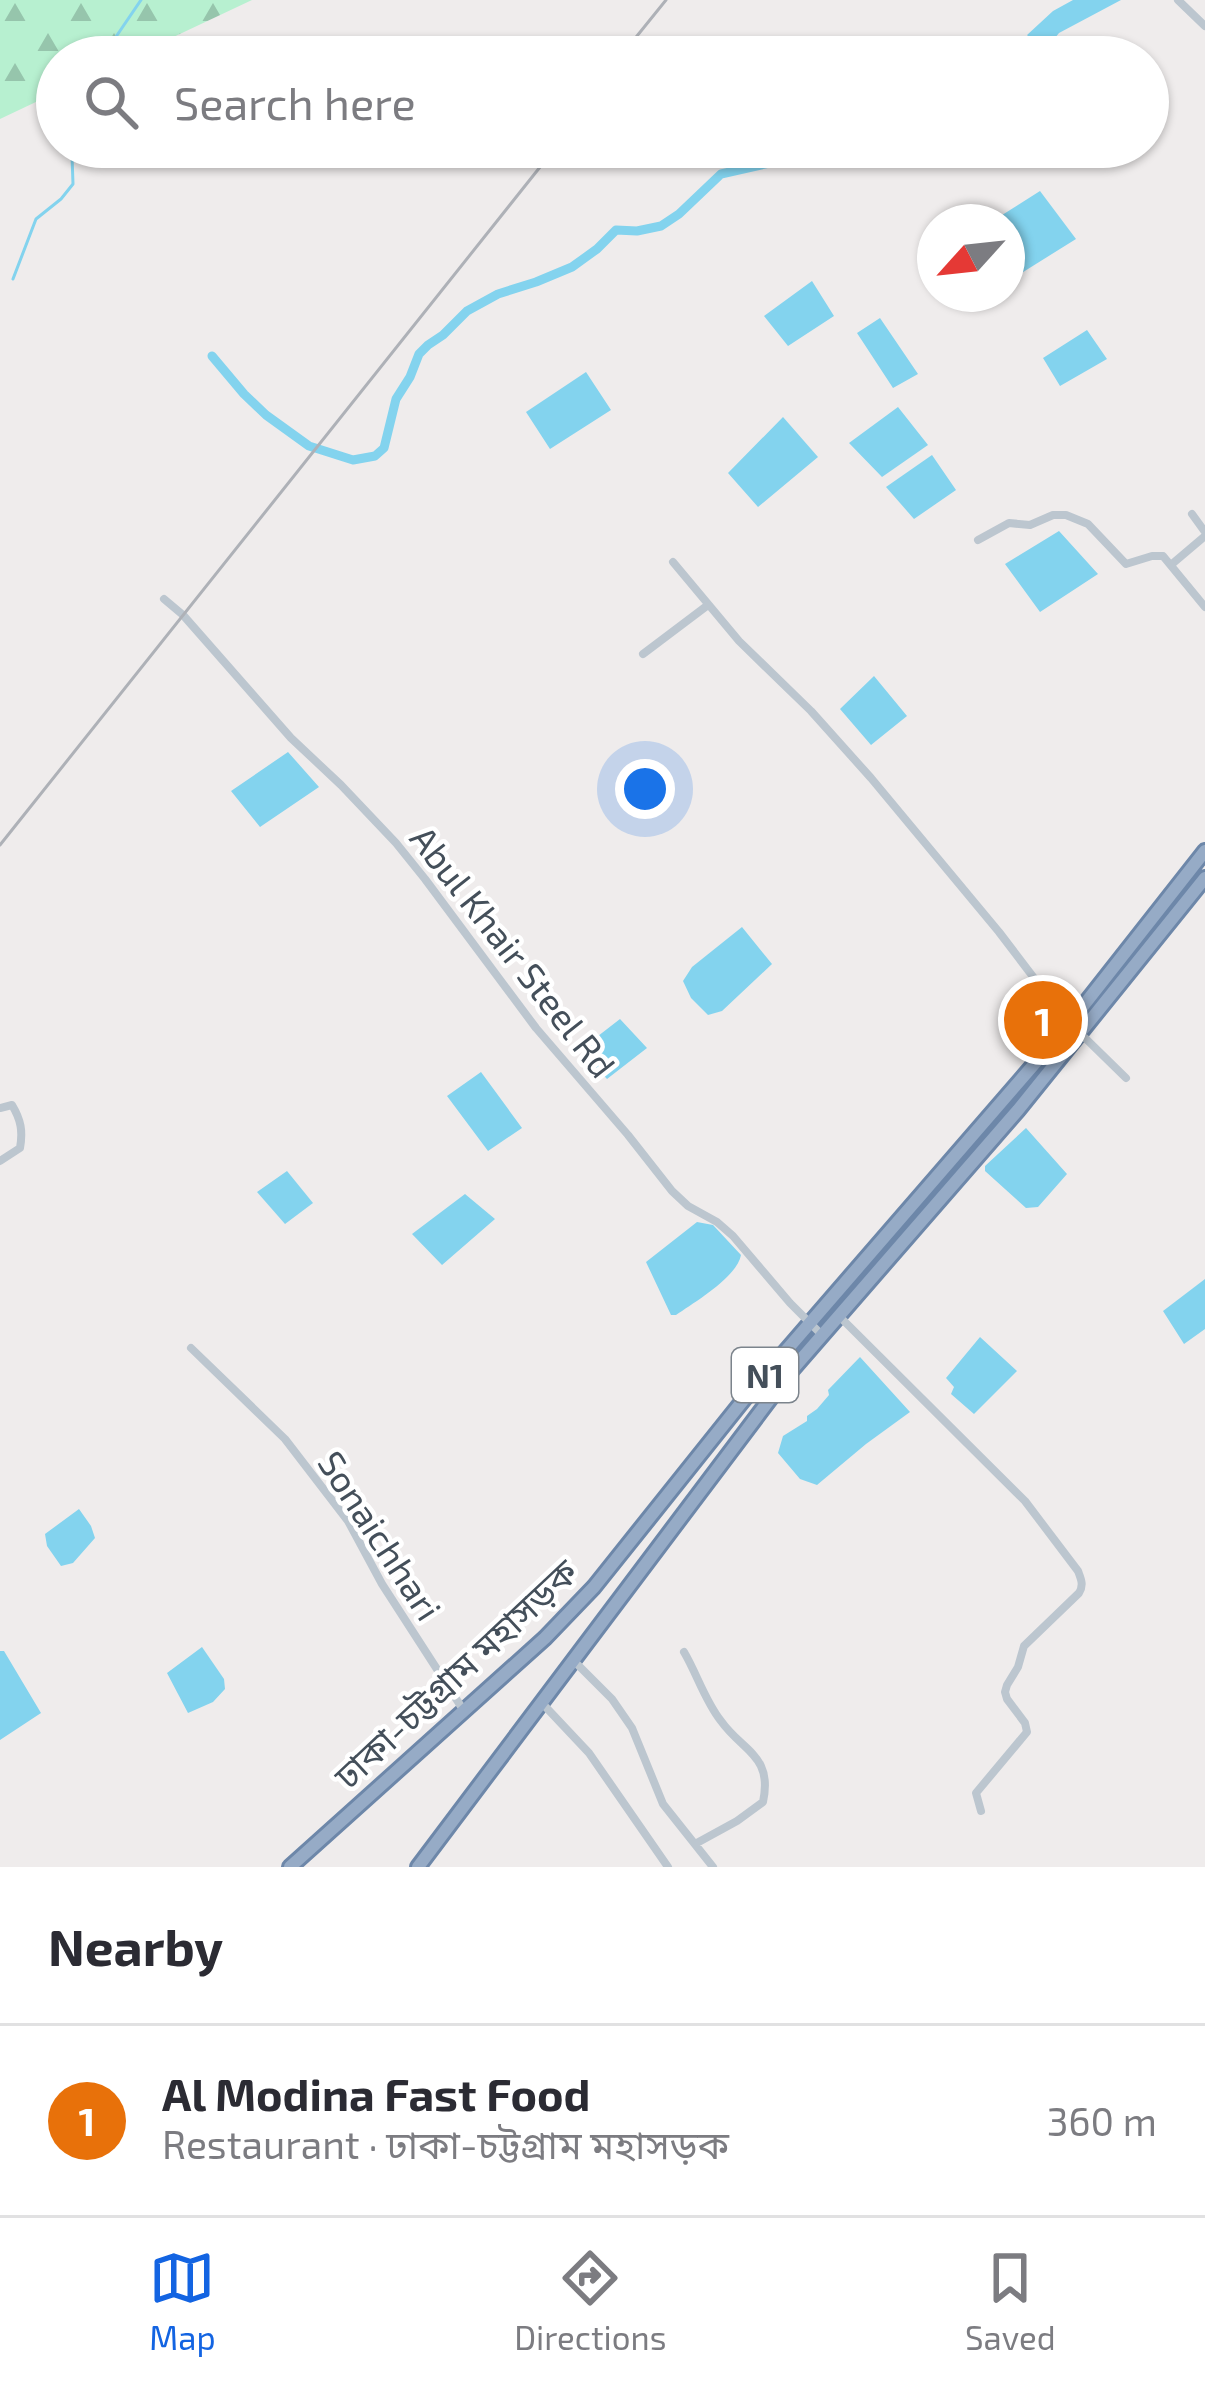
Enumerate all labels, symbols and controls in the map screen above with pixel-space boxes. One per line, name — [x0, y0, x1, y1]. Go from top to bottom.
search box — [36, 36, 1169, 168]
icon: search — [78, 69, 144, 135]
text: Search here — [174, 75, 416, 129]
north arrow — [917, 204, 1025, 312]
your location — [615, 759, 675, 819]
street label: Abul Khair Steel Rd — [403, 817, 625, 1085]
pin: 1 — [1004, 975, 1082, 1065]
road number: N1 — [732, 1348, 798, 1402]
street label: Sonaichhari — [310, 1442, 452, 1628]
street label: ঢাকা-চট্টগ্রাম মহাসড়ক — [324, 1549, 586, 1797]
text: Nearby — [48, 1915, 223, 1976]
text: Al Modina Fast Food — [162, 2066, 590, 2120]
text: 1 — [79, 2097, 95, 2144]
text: 360 m — [1047, 2097, 1157, 2144]
text: Restaurant · ঢাকা-চট্টগ্রাম মহাসড়ক — [162, 2120, 729, 2167]
tab: Map — [149, 2245, 216, 2357]
tab: Directions — [514, 2245, 666, 2357]
tab: Saved — [965, 2245, 1056, 2357]

